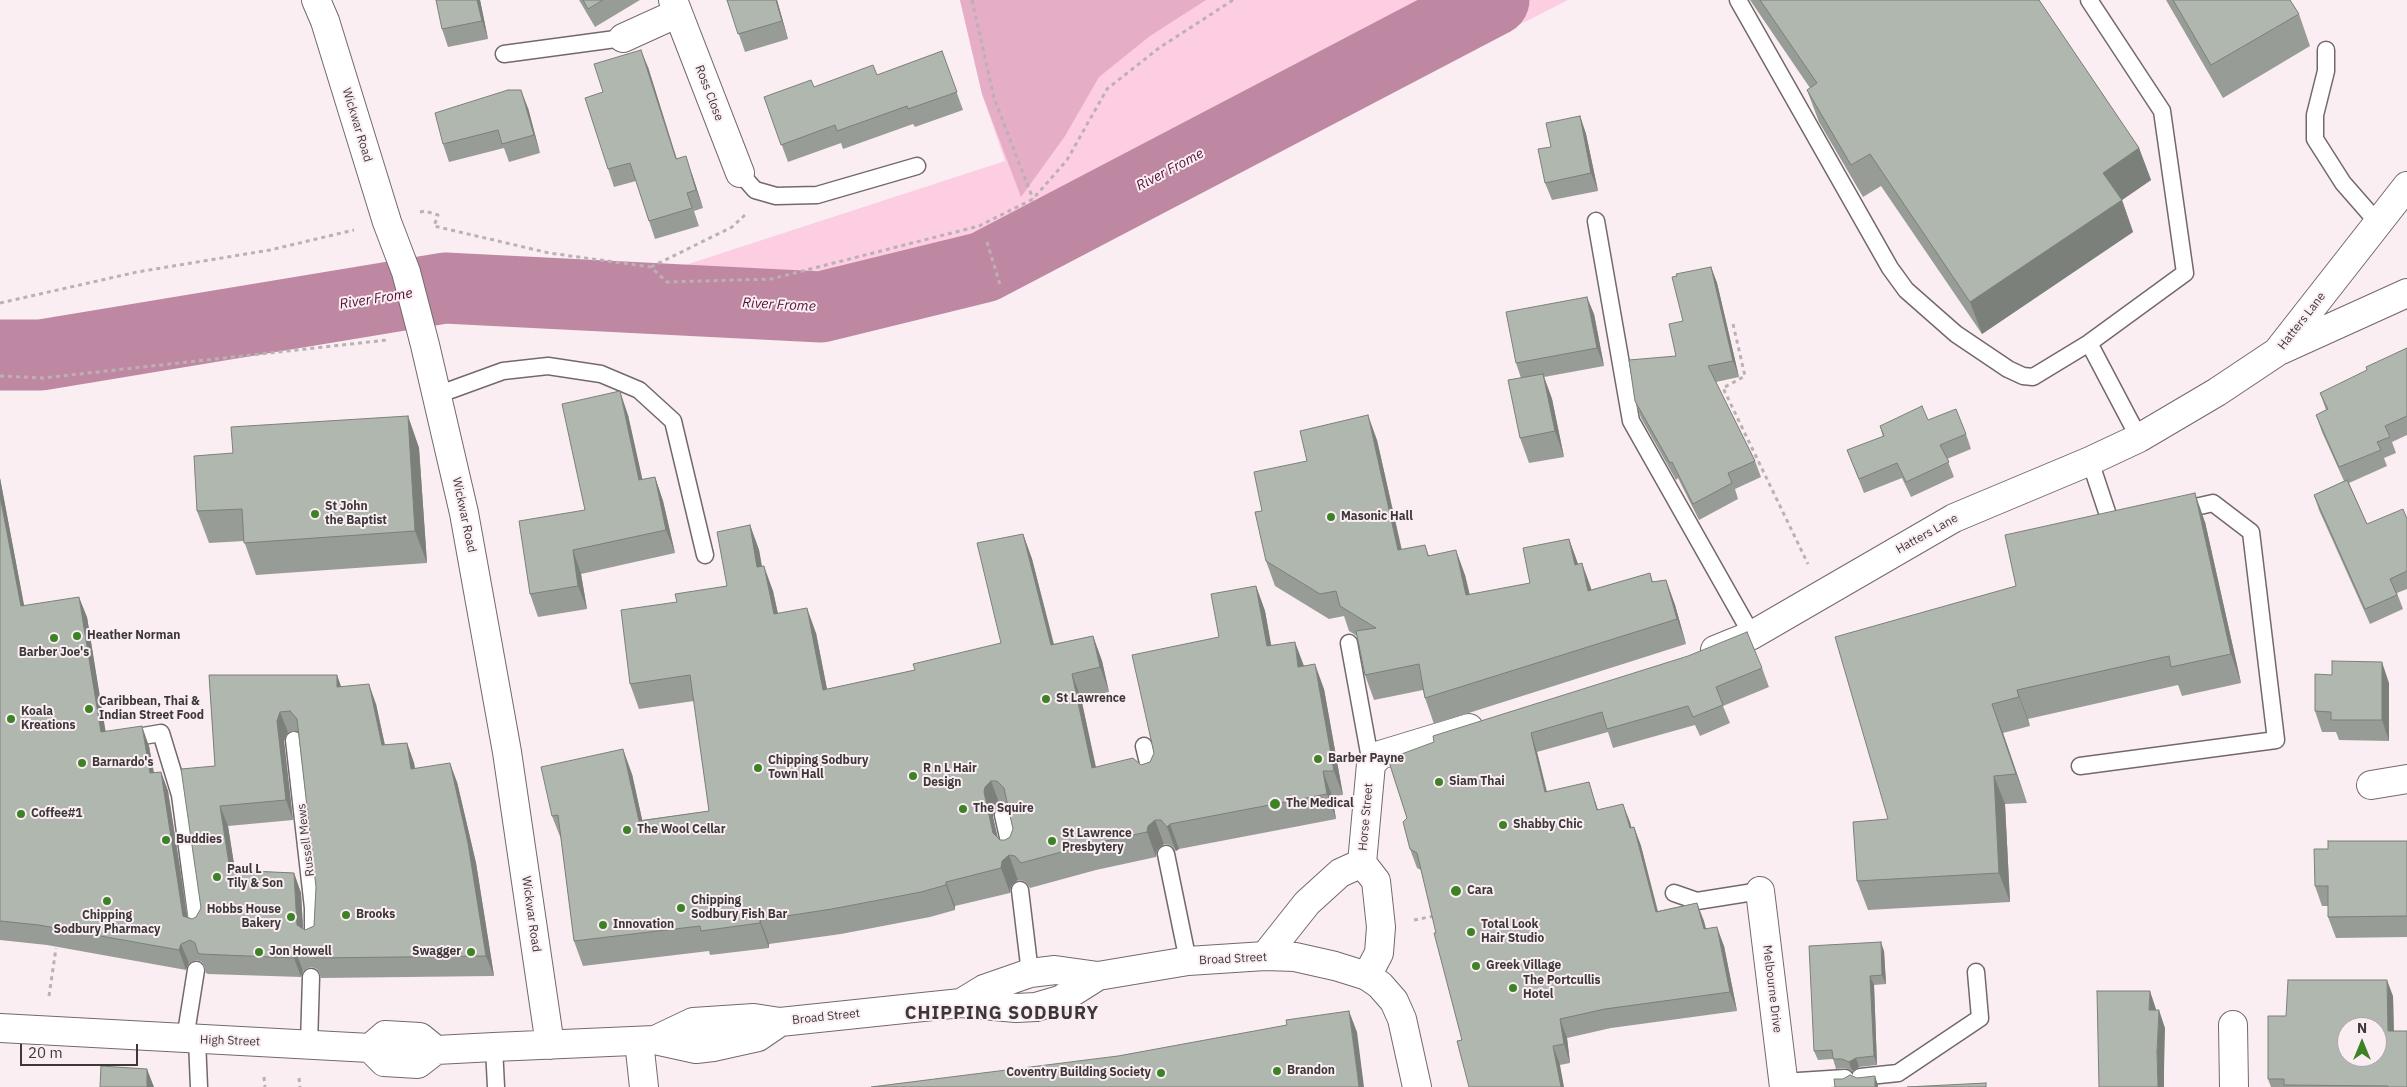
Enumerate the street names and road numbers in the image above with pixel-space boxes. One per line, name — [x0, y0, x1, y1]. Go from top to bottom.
street label: Ross Close — [692, 63, 726, 123]
street label: Wickwar Road — [339, 86, 375, 164]
street label: Hatters Lane — [2275, 290, 2329, 352]
street label: Wickwar Road — [449, 476, 479, 554]
street label: Hatters Lane — [1893, 511, 1961, 557]
street label: Horse Street — [1356, 783, 1376, 851]
street label: Russell Mews — [294, 803, 318, 877]
street label: Wickwar Road — [519, 875, 543, 953]
street label: Melbourne Drive — [1759, 944, 1785, 1034]
street label: Broad Street — [1199, 950, 1267, 968]
street label: Broad Street — [791, 1006, 861, 1028]
street label: High Street — [200, 1033, 260, 1049]

